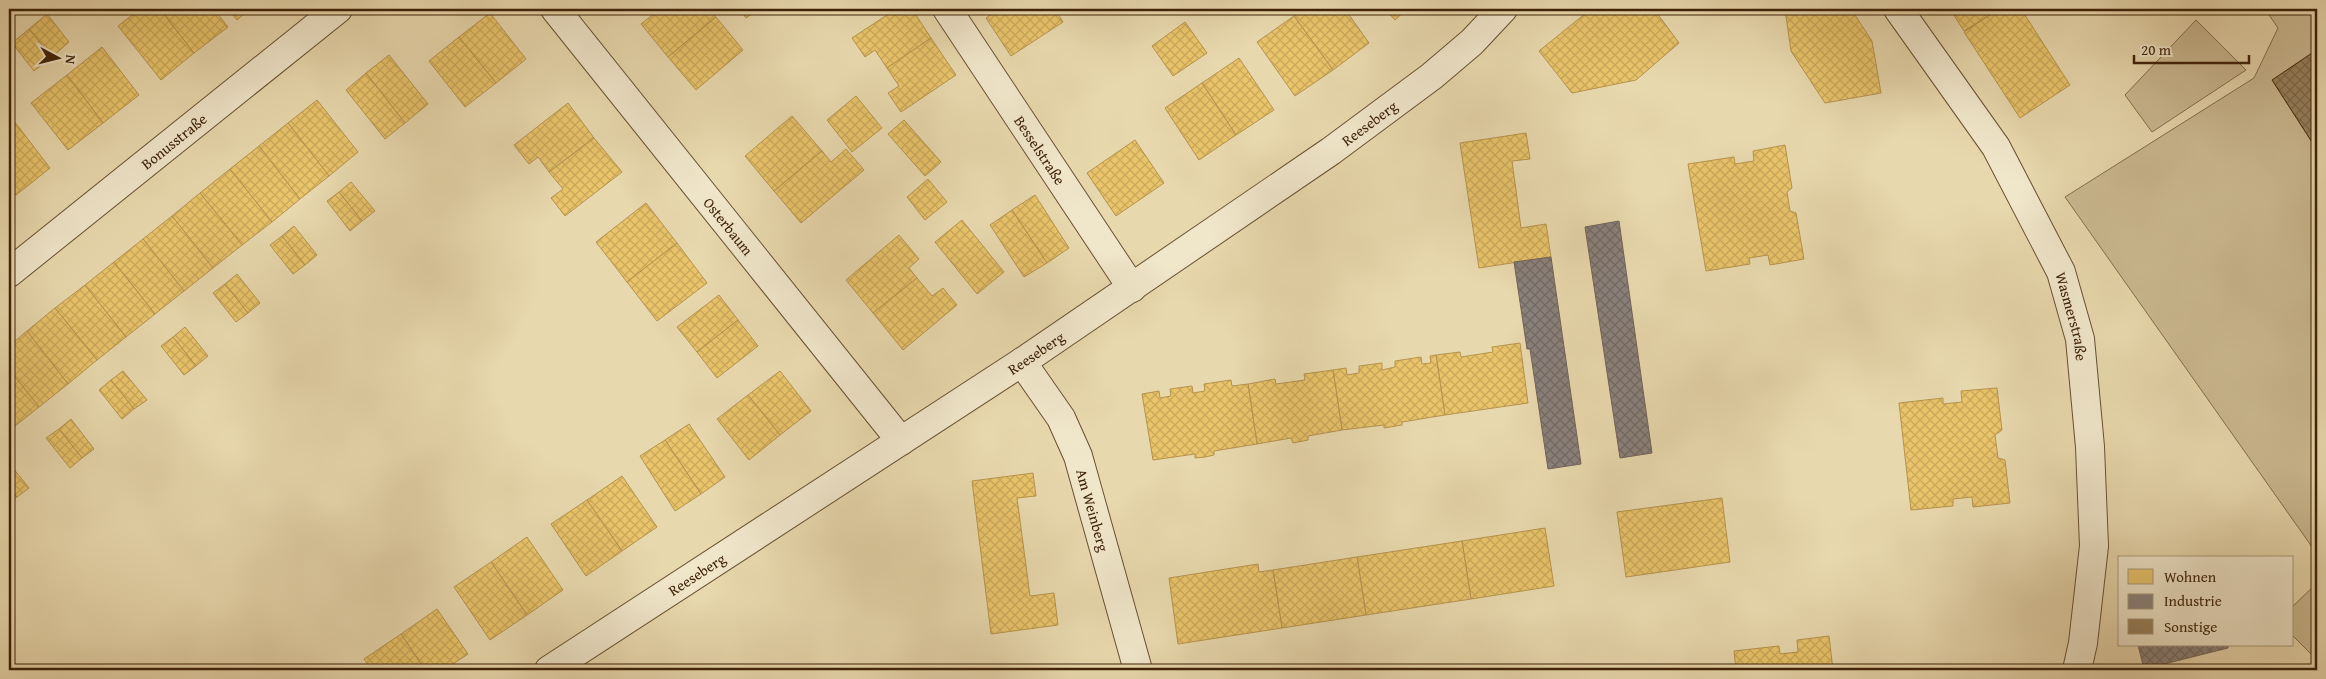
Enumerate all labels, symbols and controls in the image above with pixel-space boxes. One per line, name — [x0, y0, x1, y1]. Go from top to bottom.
north arrow — [32, 32, 82, 82]
scale bar — [2134, 32, 2248, 64]
text: 20 m — [2141, 39, 2172, 60]
text: N — [60, 54, 81, 66]
street label: Reeseberg — [1337, 95, 1402, 150]
street label: Bonusstraße — [136, 108, 211, 174]
street label: Besselstraße — [1010, 111, 1071, 189]
street label: Osterbaum — [699, 193, 759, 260]
street label: Wasmerstraße — [2051, 269, 2092, 362]
street label: Reeseberg — [1003, 326, 1069, 379]
street label: Am Weinberg — [1072, 466, 1115, 554]
street label: Reeseberg — [664, 547, 730, 600]
legend — [2118, 556, 2294, 646]
text: Wohnen — [2164, 566, 2217, 587]
text: Industrie — [2164, 590, 2222, 611]
text: Sonstige — [2164, 616, 2217, 637]

